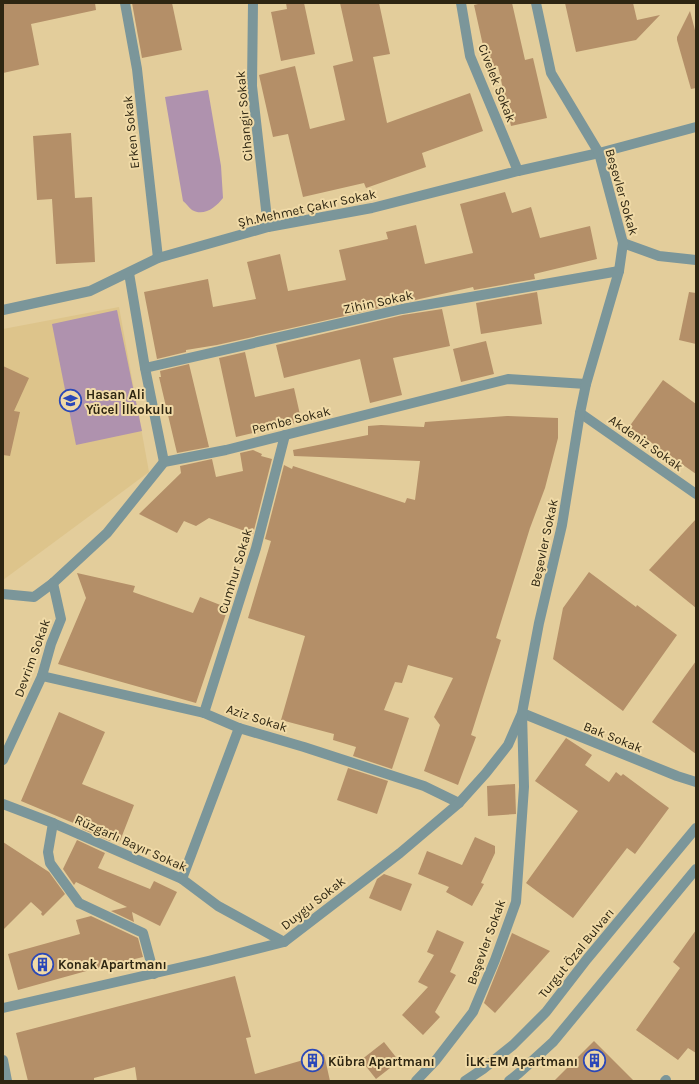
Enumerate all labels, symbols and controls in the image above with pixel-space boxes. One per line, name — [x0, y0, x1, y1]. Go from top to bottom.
street label: Civelek Sokak — [475, 42, 519, 124]
street label: Cihangir Sokak — [233, 70, 255, 162]
street label: Erken Sokak — [120, 95, 142, 169]
street label: Beşevler Sokak — [602, 147, 642, 237]
street label: Şh.Mehmet Çakır Sokak — [236, 186, 378, 230]
street label: Zihin Sokak — [342, 287, 414, 317]
place label: Hasan Ali Yücel İlkokulu — [86, 387, 173, 417]
school or university icon: Hasan Ali Yücel İlkokulu — [57, 388, 83, 414]
street label: Pembe Sokak — [250, 403, 332, 437]
street label: Akdeniz Sokak — [606, 412, 686, 474]
street label: Beşevler Sokak — [527, 498, 561, 588]
street label: Cumhur Sokak — [215, 527, 255, 615]
street label: Devrim Sokak — [11, 617, 53, 699]
street label: Aziz Sokak — [224, 701, 290, 735]
street label: Bak Sokak — [581, 718, 645, 756]
street label: Rüzgarlı Bayır Sokak — [72, 811, 190, 875]
street label: Duygu Sokak — [278, 873, 348, 933]
street label: Beşevler Sokak — [464, 897, 508, 987]
street label: Turgut Özal Bulvarı — [534, 904, 617, 1001]
building icon: Konak Apartmanı — [30, 951, 56, 977]
place label: Konak Apartmanı — [58, 957, 167, 972]
building icon: Kübra Apartmanı — [300, 1048, 326, 1074]
building icon: İLK-EM Apartmanı — [581, 1048, 607, 1074]
place label: İLK-EM Apartmanı — [466, 1053, 578, 1069]
place label: Kübra Apartmanı — [328, 1054, 435, 1069]

